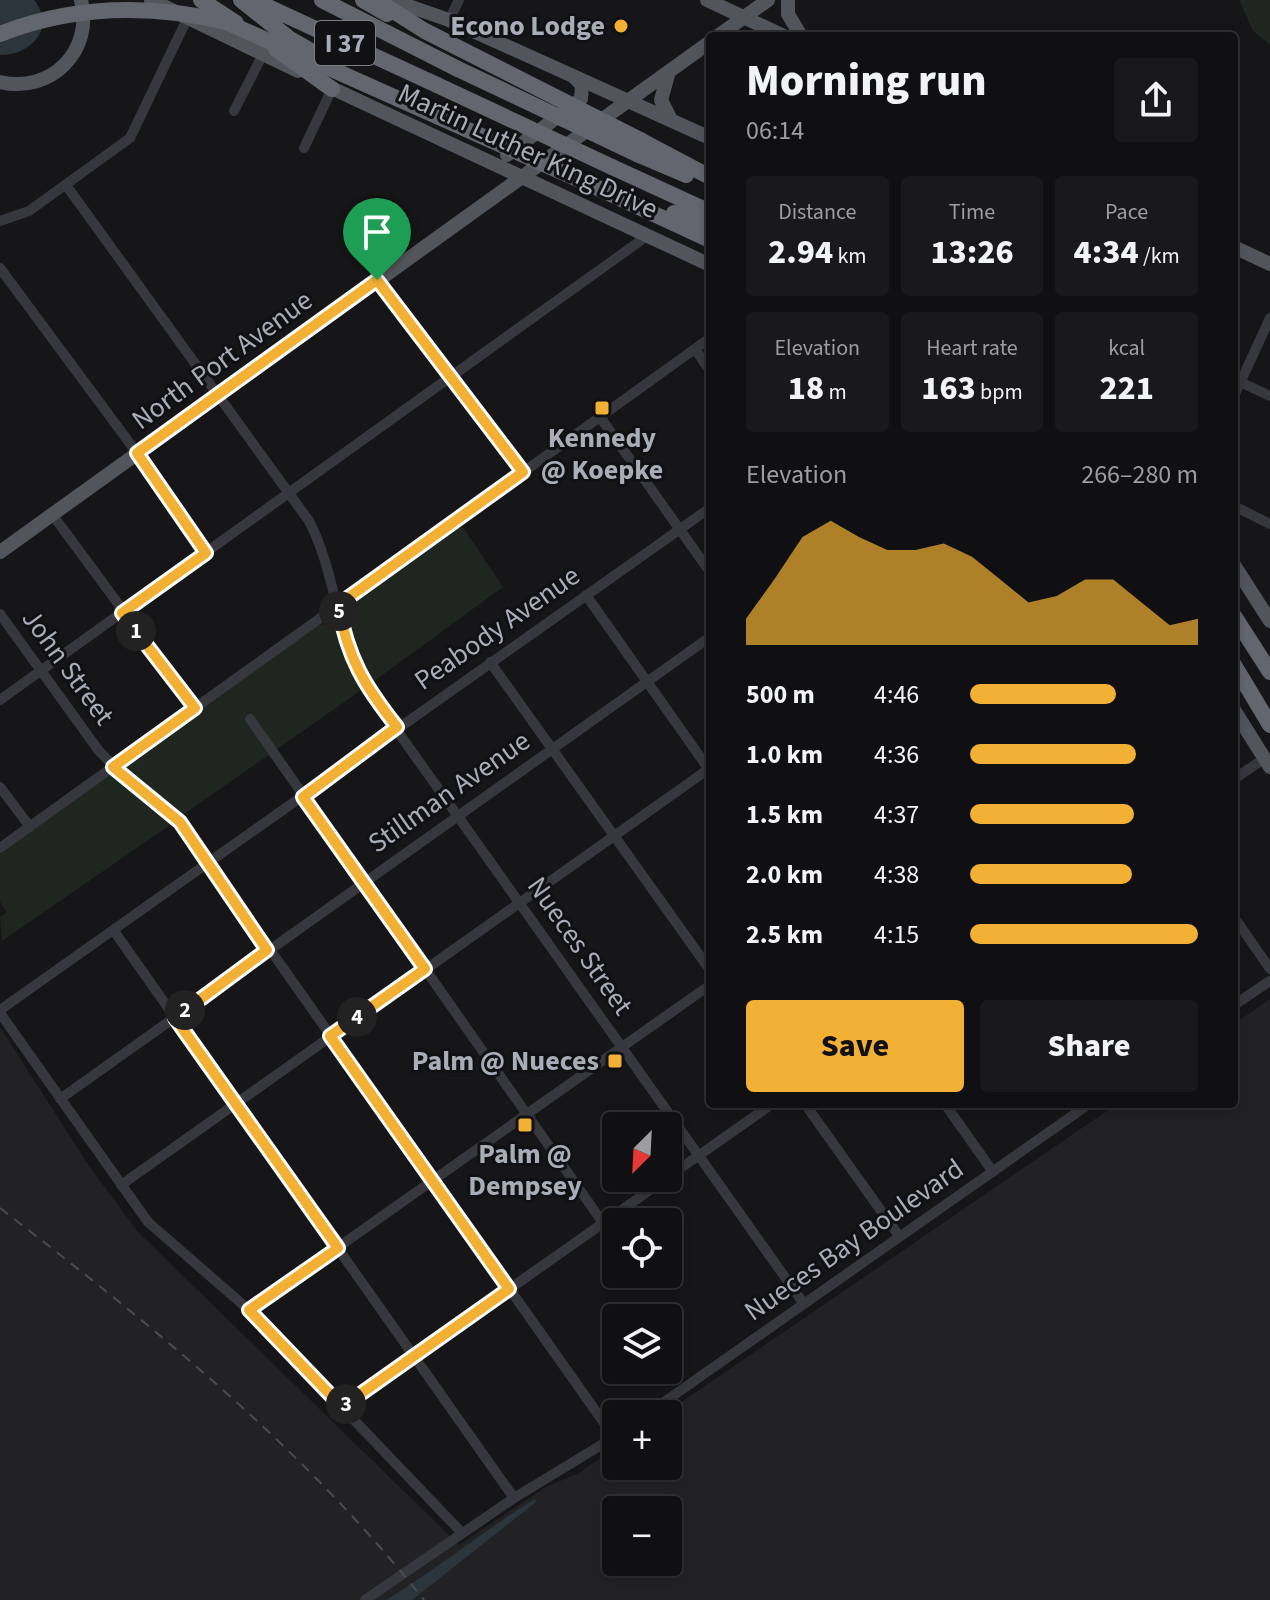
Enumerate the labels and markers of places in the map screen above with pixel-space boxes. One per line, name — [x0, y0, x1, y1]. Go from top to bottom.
place label: Econo Lodge — [450, 6, 605, 46]
marker: Econo Lodge — [612, 17, 630, 35]
pin — [343, 198, 411, 280]
marker: Kennedy @ Koepke — [593, 399, 611, 417]
place label: Kennedy @ Koepke — [541, 418, 663, 490]
pin: 5 — [319, 591, 359, 631]
pin: 1 — [116, 611, 156, 651]
pin: 2 — [165, 990, 205, 1030]
pin: 4 — [337, 997, 377, 1037]
place label: Palm @ Nueces — [412, 1041, 599, 1081]
marker: Palm @ Nueces — [606, 1052, 624, 1070]
marker: Palm @ Dempsey — [516, 1116, 534, 1134]
place label: Palm @ Dempsey — [468, 1134, 582, 1206]
pin: 3 — [326, 1384, 366, 1424]

